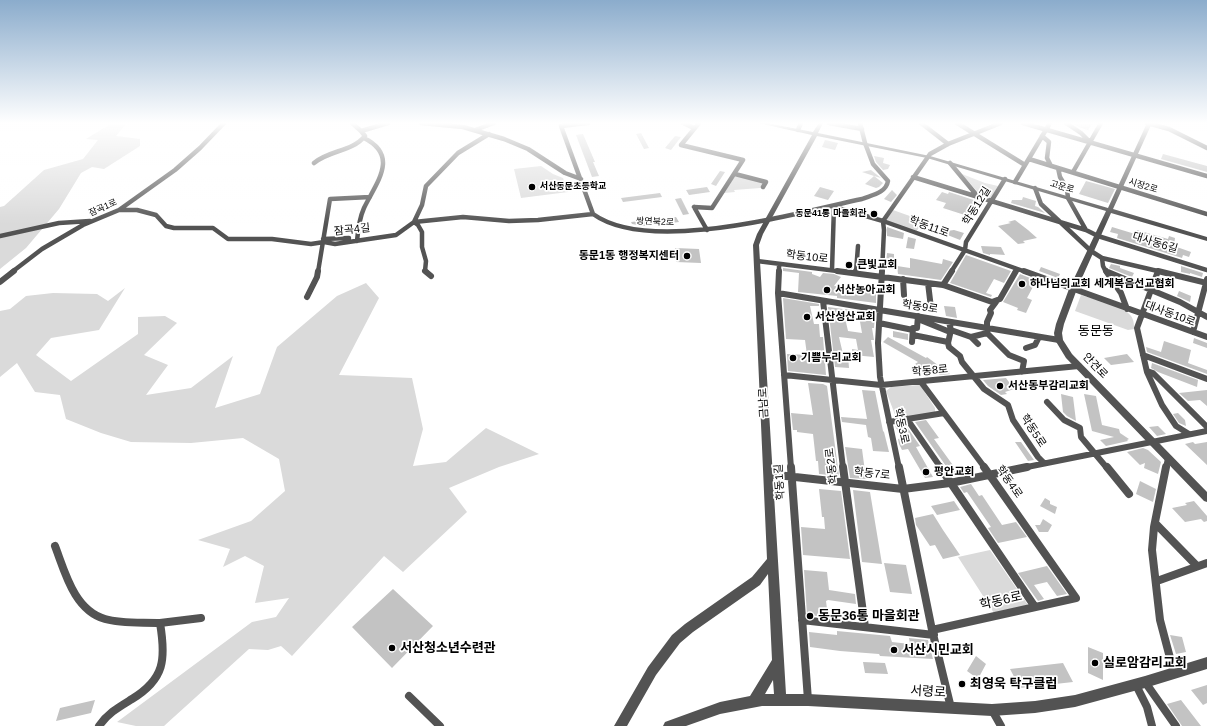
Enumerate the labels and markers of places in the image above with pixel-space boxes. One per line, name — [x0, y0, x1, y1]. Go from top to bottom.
marker: 서산동문초등학교 — [527, 182, 537, 192]
place label: 서산동문초등학교 — [540, 182, 606, 192]
place label: 동문41통 마을회관 — [796, 209, 866, 219]
marker: 동문41통 마을회관 — [869, 209, 879, 219]
place label: 동문1동 행정복지센터 — [579, 249, 679, 263]
marker: 동문1동 행정복지센터 — [682, 251, 692, 261]
place label: 큰빛교회 — [857, 258, 897, 272]
marker: 큰빛교회 — [844, 260, 854, 270]
place label: 하나님의교회 세계복음선교협회 — [1030, 277, 1175, 291]
marker: 하나님의교회 세계복음선교협회 — [1017, 279, 1027, 289]
place label: 서산농아교회 — [835, 283, 896, 297]
marker: 서산농아교회 — [822, 285, 832, 295]
place label: 서산성산교회 — [815, 310, 876, 324]
marker: 서산성산교회 — [802, 312, 812, 322]
place label: 기쁨누리교회 — [801, 351, 862, 365]
marker: 기쁨누리교회 — [788, 353, 798, 363]
place label: 서산동부감리교회 — [1008, 379, 1089, 393]
marker: 서산동부감리교회 — [995, 381, 1005, 391]
place label: 평안교회 — [934, 465, 974, 479]
marker: 평안교회 — [921, 467, 931, 477]
place label: 동문36통 마을회관 — [818, 608, 920, 624]
marker: 동문36통 마을회관 — [805, 611, 815, 621]
place label: 서산청소년수련관 — [400, 640, 496, 656]
place label: 서산시민교회 — [902, 642, 974, 658]
marker: 서산청소년수련관 — [387, 643, 397, 653]
marker: 서산시민교회 — [889, 645, 899, 655]
place label: 실로암감리교회 — [1103, 655, 1187, 671]
marker: 실로암감리교회 — [1090, 658, 1100, 668]
place label: 최영욱 탁구클럽 — [970, 676, 1057, 692]
marker: 최영욱 탁구클럽 — [957, 679, 967, 689]

